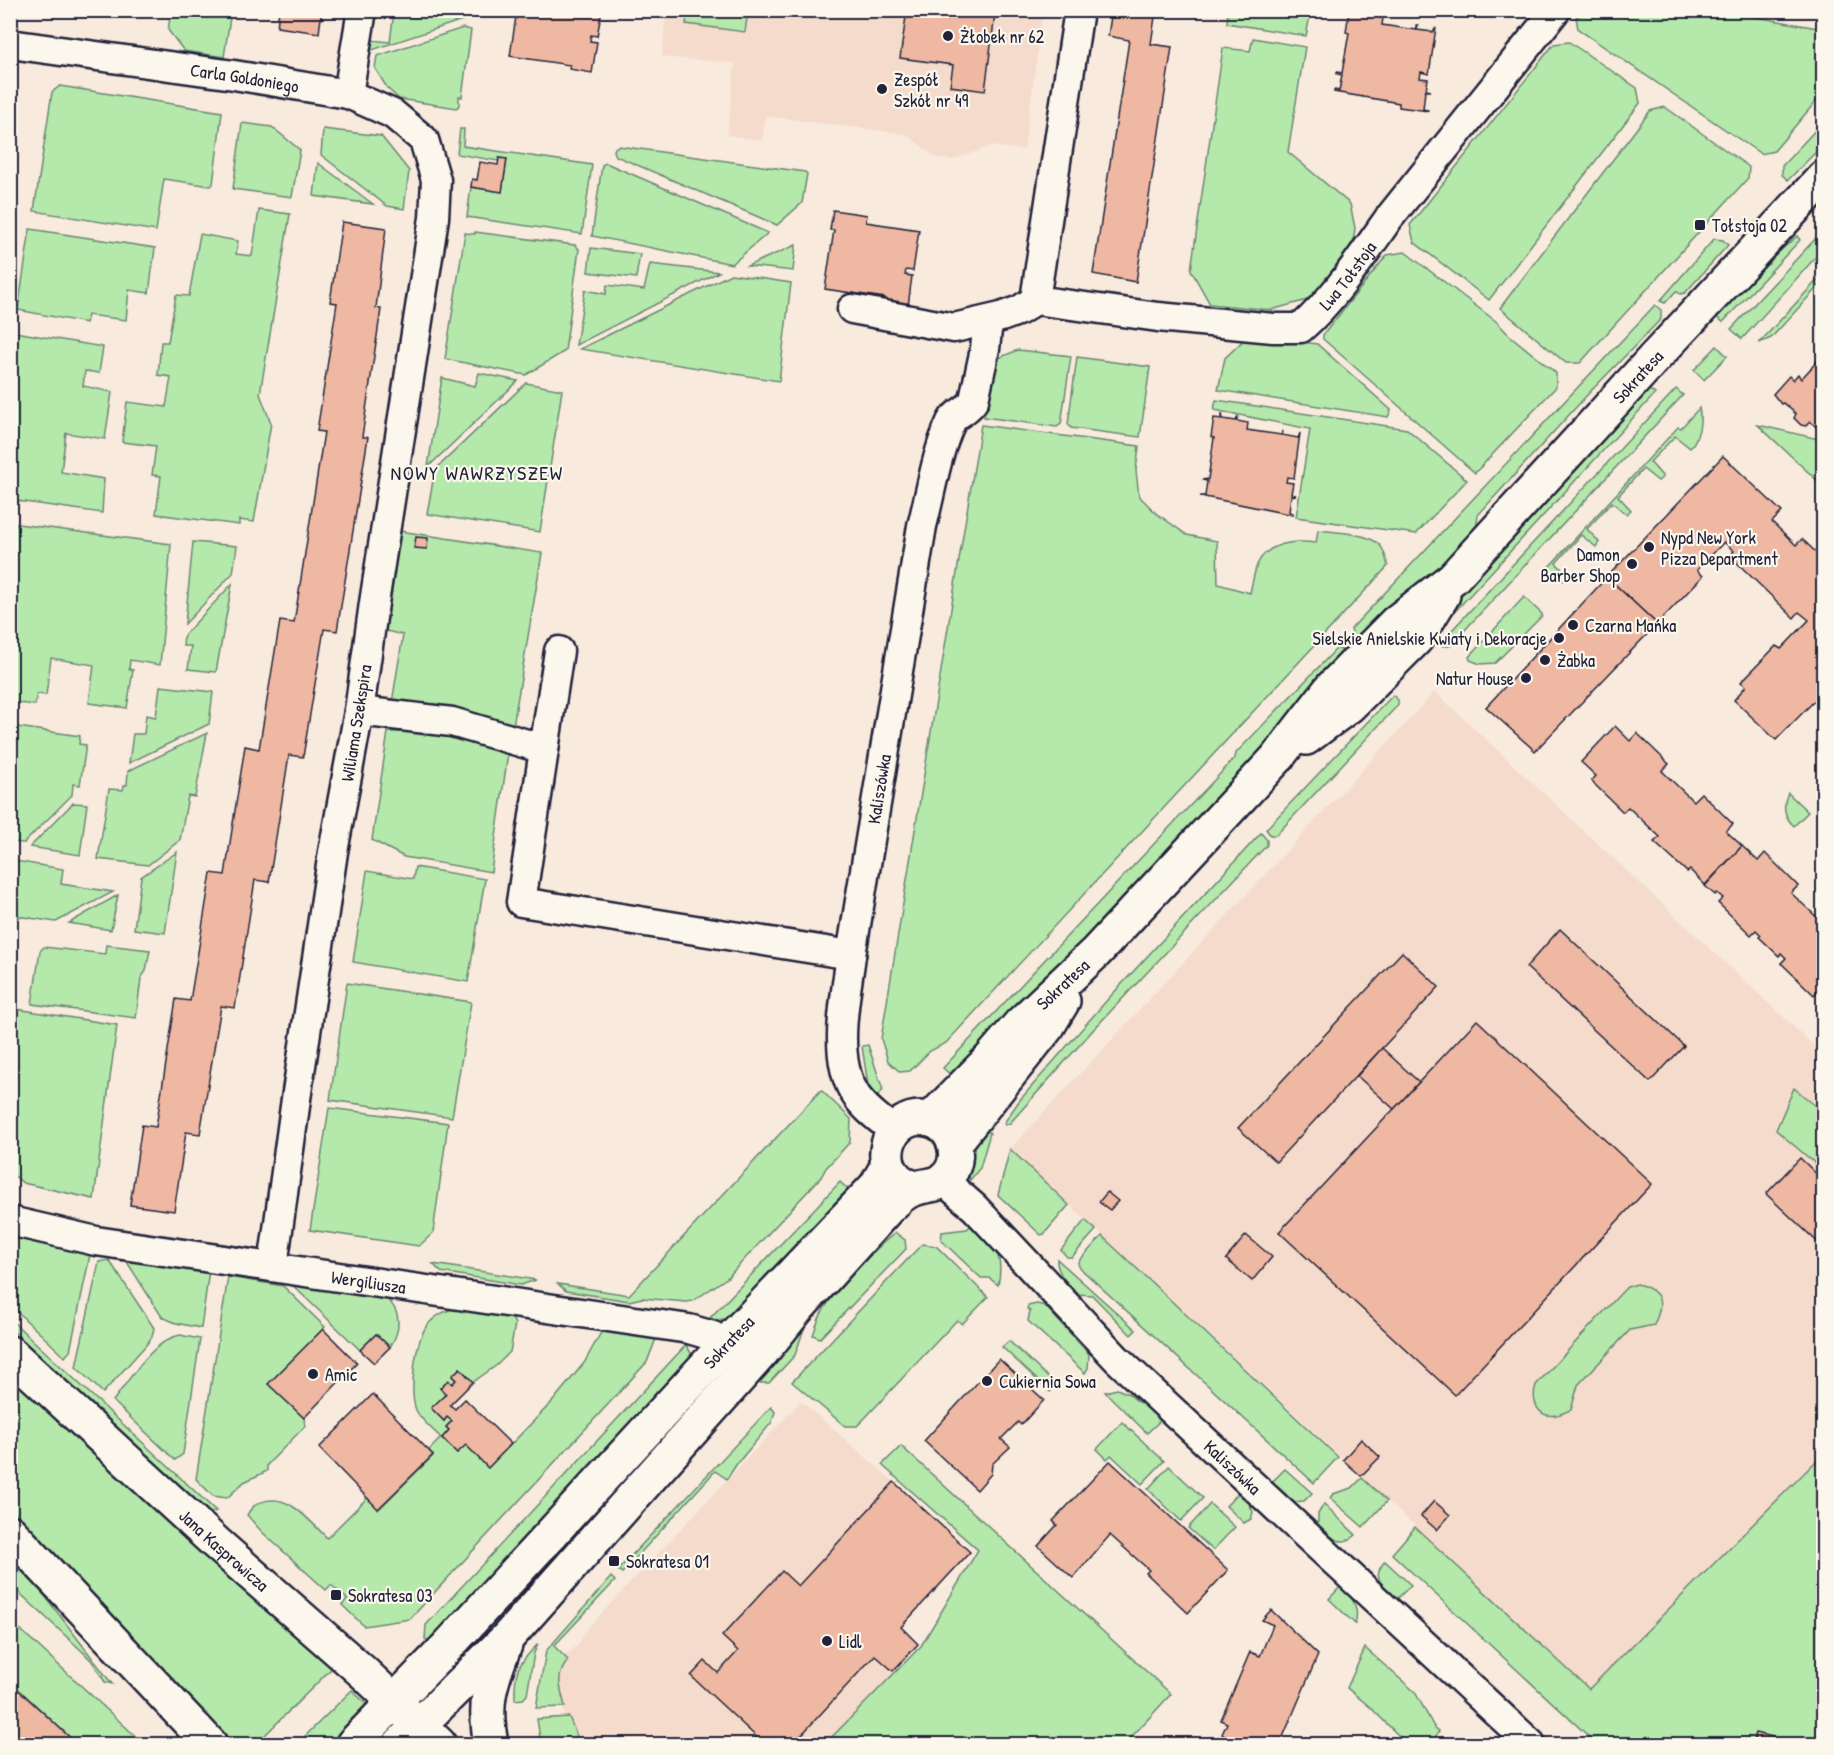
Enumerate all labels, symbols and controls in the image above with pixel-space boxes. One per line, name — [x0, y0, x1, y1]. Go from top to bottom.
place label: Żłobek nr 62 — [960, 24, 1045, 49]
marker: Żłobek nr 62 — [941, 29, 955, 43]
street label: Carla Goldoniego — [189, 57, 301, 98]
place label: Zespół Szkół nr 49 — [894, 67, 969, 113]
marker: Zespół Szkół nr 49 — [875, 82, 889, 96]
place label: Tołstoja 02 — [1712, 213, 1787, 238]
marker: Tołstoja 02 — [1693, 218, 1707, 232]
street label: Lwa Tołstoja — [1313, 236, 1382, 315]
street label: Sokratesa — [1606, 344, 1668, 409]
district label: NOWY WAWRZYSZEW — [391, 459, 563, 486]
place label: Nypd New York Pizza Department — [1661, 525, 1778, 571]
marker: Nypd New York Pizza Department — [1642, 540, 1656, 554]
place label: Damon Barber Shop — [1540, 542, 1620, 588]
marker: Damon Barber Shop — [1625, 557, 1639, 571]
place label: Czarna Mańka — [1585, 613, 1676, 638]
marker: Czarna Mańka — [1566, 618, 1580, 632]
place label: Sielskie Anielskie Kwiaty i Dekoracje — [1313, 626, 1547, 651]
marker: Sielskie Anielskie Kwiaty i Dekoracje — [1552, 631, 1566, 645]
place label: Żabka — [1557, 648, 1595, 673]
marker: Żabka — [1538, 653, 1552, 667]
street label: Wiliama Szekspira — [334, 663, 378, 783]
place label: Natur House — [1436, 666, 1514, 691]
marker: Natur House — [1519, 671, 1533, 685]
street label: Kaliszówka — [860, 752, 897, 826]
street label: Sokratesa — [1030, 953, 1094, 1015]
street label: Wergiliusza — [330, 1264, 408, 1299]
street label: Sokratesa — [697, 1310, 759, 1374]
place label: Amic — [325, 1362, 357, 1387]
marker: Amic — [306, 1367, 320, 1381]
place label: Cukiernia Sowa — [999, 1369, 1096, 1394]
marker: Cukiernia Sowa — [980, 1374, 994, 1388]
street label: Kaliszówka — [1199, 1434, 1267, 1500]
street label: Jana Kasprowicza — [174, 1503, 275, 1597]
place label: Sokratesa 01 — [626, 1549, 709, 1574]
marker: Sokratesa 01 — [607, 1554, 621, 1568]
place label: Sokratesa 03 — [348, 1583, 433, 1608]
marker: Sokratesa 03 — [329, 1588, 343, 1602]
place label: Lidl — [839, 1629, 862, 1654]
marker: Lidl — [820, 1634, 834, 1648]

